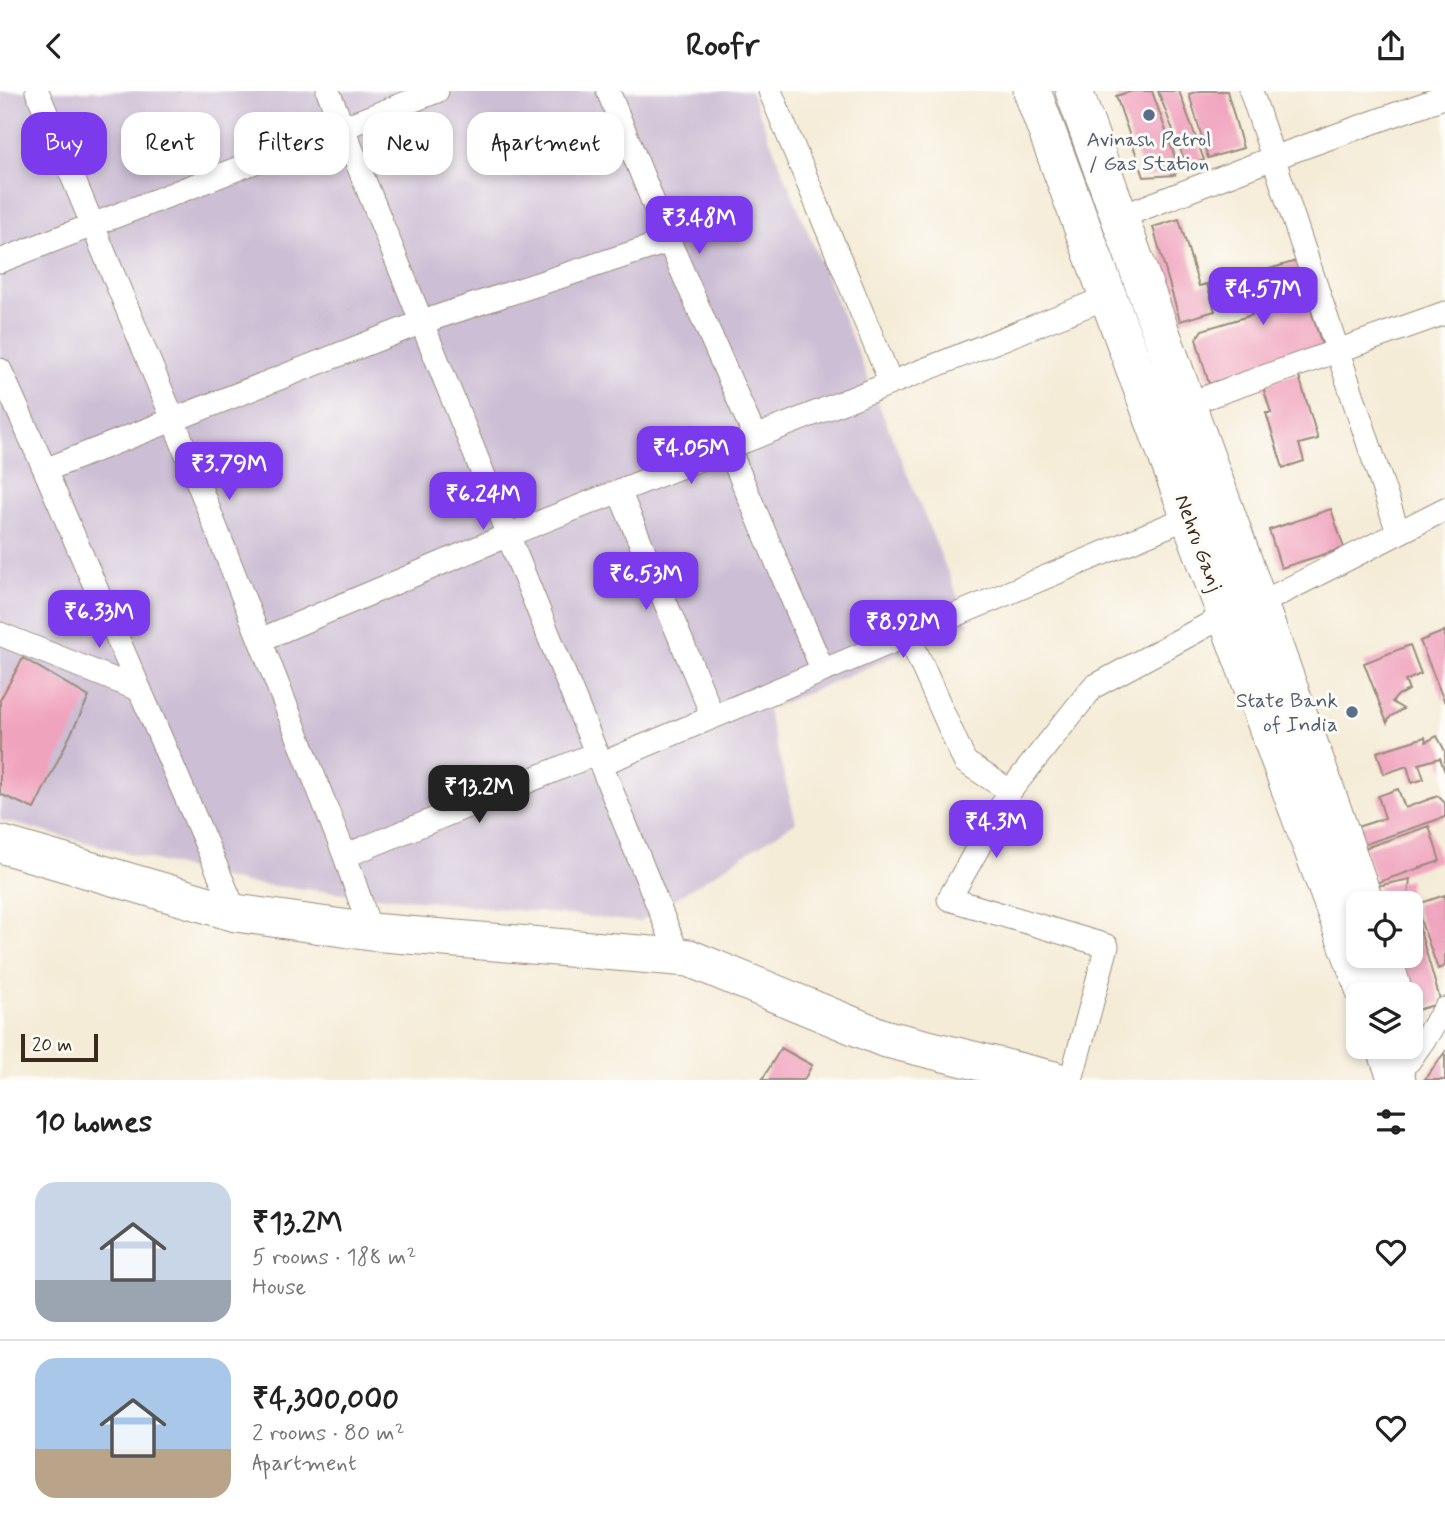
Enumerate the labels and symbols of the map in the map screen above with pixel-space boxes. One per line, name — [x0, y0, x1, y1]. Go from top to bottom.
marker: Avinash Petrol / Gas Station — [1141, 107, 1157, 123]
place label: Avinash Petrol / Gas Station — [1087, 126, 1212, 178]
pin: ₹3.48M — [642, 197, 756, 256]
pin: ₹4.57M — [1206, 267, 1320, 327]
pin: ₹4.05M — [634, 427, 748, 486]
pin: ₹3.79M — [172, 443, 286, 502]
pin: ₹6.24M — [426, 473, 540, 532]
street label: Nehru Ganj — [1168, 491, 1229, 596]
pin: ₹6.53M — [589, 553, 703, 612]
pin: ₹6.33M — [42, 591, 156, 650]
pin: ₹8.92M — [846, 601, 960, 660]
place label: State Bank of India — [1236, 687, 1338, 739]
marker: State Bank of India — [1344, 704, 1360, 720]
pin: ₹13.2M — [422, 765, 536, 825]
pin: ₹4.3M — [947, 801, 1045, 860]
scale bar — [21, 1031, 98, 1063]

